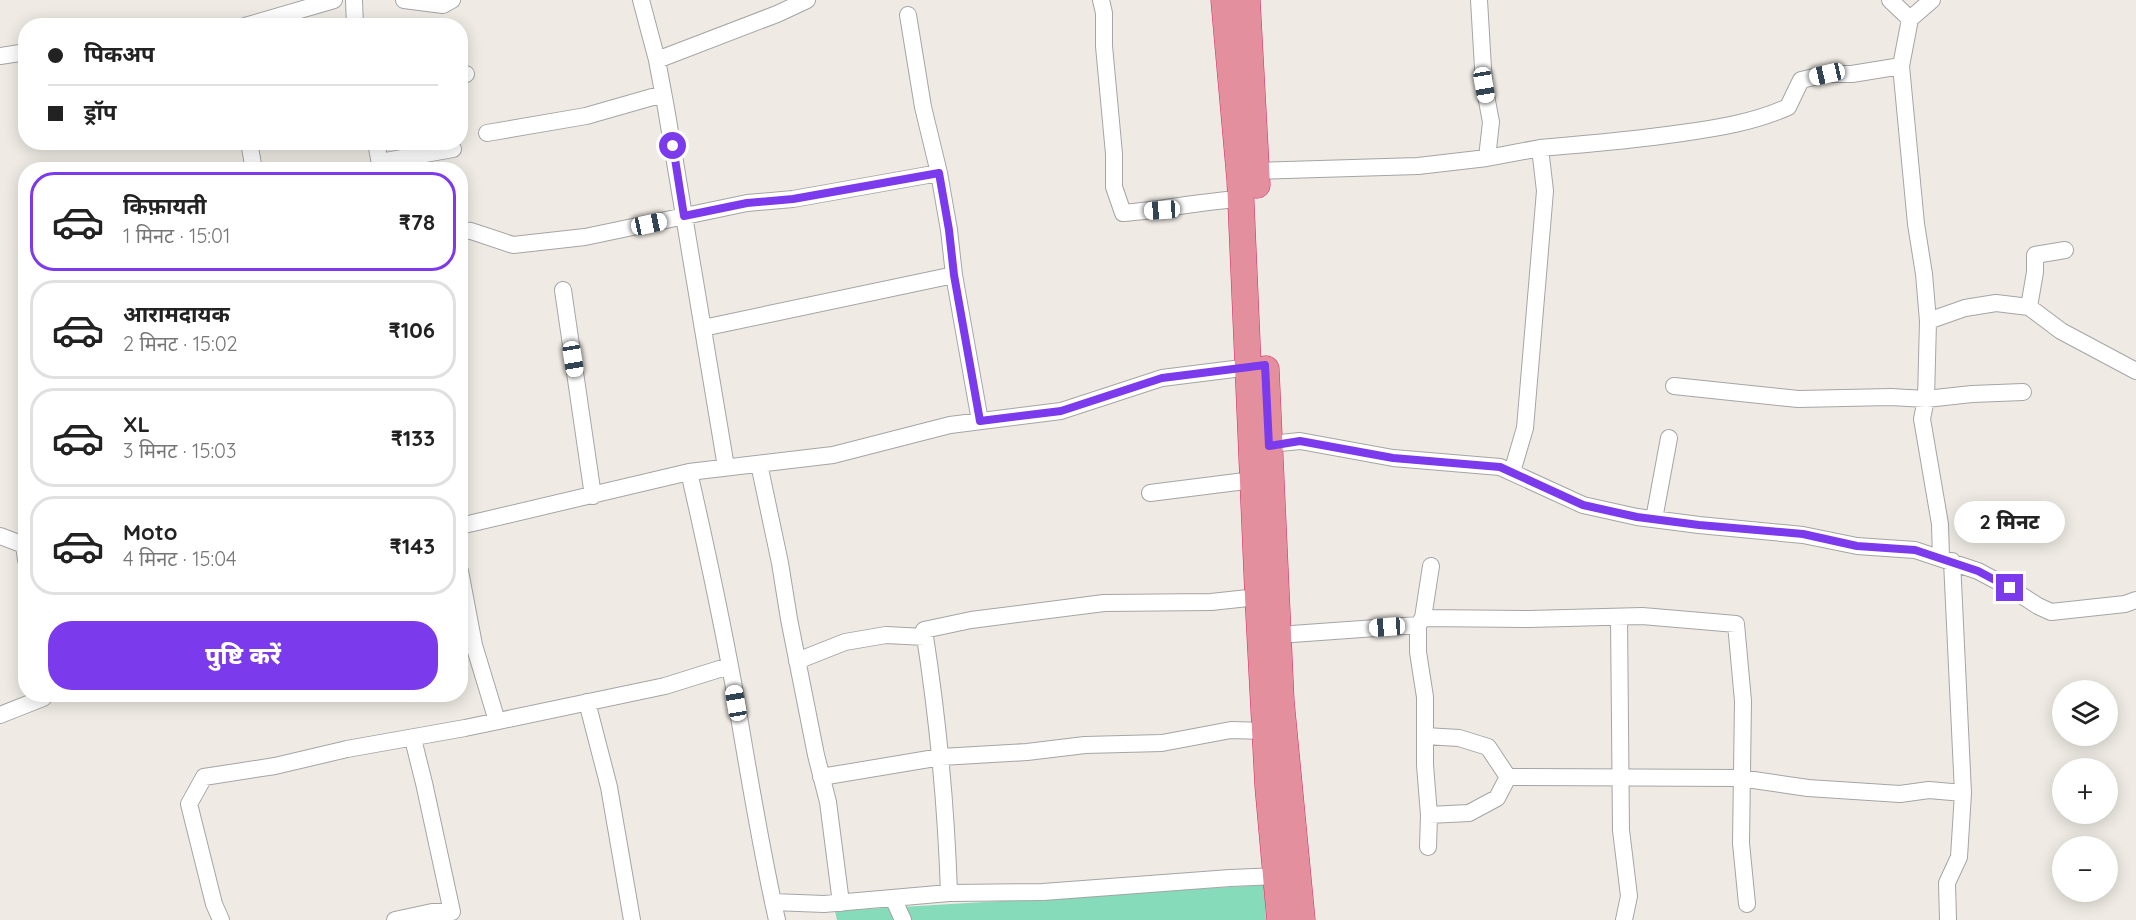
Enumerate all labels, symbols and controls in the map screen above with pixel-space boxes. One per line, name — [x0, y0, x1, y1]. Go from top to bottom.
text: पिकअप — [84, 40, 155, 68]
car — [1807, 61, 1847, 87]
car — [1472, 66, 1496, 104]
text: ड्रॉप — [84, 98, 117, 126]
route start — [659, 132, 686, 159]
text: किफ़ायती — [123, 192, 207, 220]
icon: car — [51, 195, 105, 249]
car — [1143, 200, 1181, 220]
text: ₹78 — [399, 208, 435, 236]
car — [630, 211, 668, 237]
text: 1 मिनट · 15:01 — [123, 223, 230, 248]
text: आरामदायक — [123, 300, 230, 328]
icon: car — [51, 303, 105, 357]
text: ₹106 — [389, 316, 435, 344]
text: 2 मिनट · 15:02 — [123, 331, 238, 356]
car — [561, 340, 585, 378]
text: XL — [123, 410, 150, 438]
icon: car — [51, 411, 105, 465]
text: ₹133 — [391, 424, 435, 452]
text: 3 मिनट · 15:03 — [123, 438, 237, 463]
callout: 2 मिनट — [1954, 501, 2066, 543]
text: 2 मिनट — [1979, 509, 2040, 534]
text: Moto — [123, 518, 177, 546]
icon: car — [51, 519, 105, 573]
text: ₹143 — [390, 532, 435, 560]
text: 4 मिनट · 15:04 — [123, 546, 237, 571]
route end — [1996, 574, 2023, 601]
car — [1368, 617, 1406, 637]
button: पुष्टि करें — [48, 621, 438, 690]
map controls — [2052, 680, 2118, 902]
button: layers — [2052, 680, 2118, 746]
car — [724, 684, 748, 722]
button: + — [2052, 758, 2118, 824]
button: − — [2052, 836, 2118, 902]

